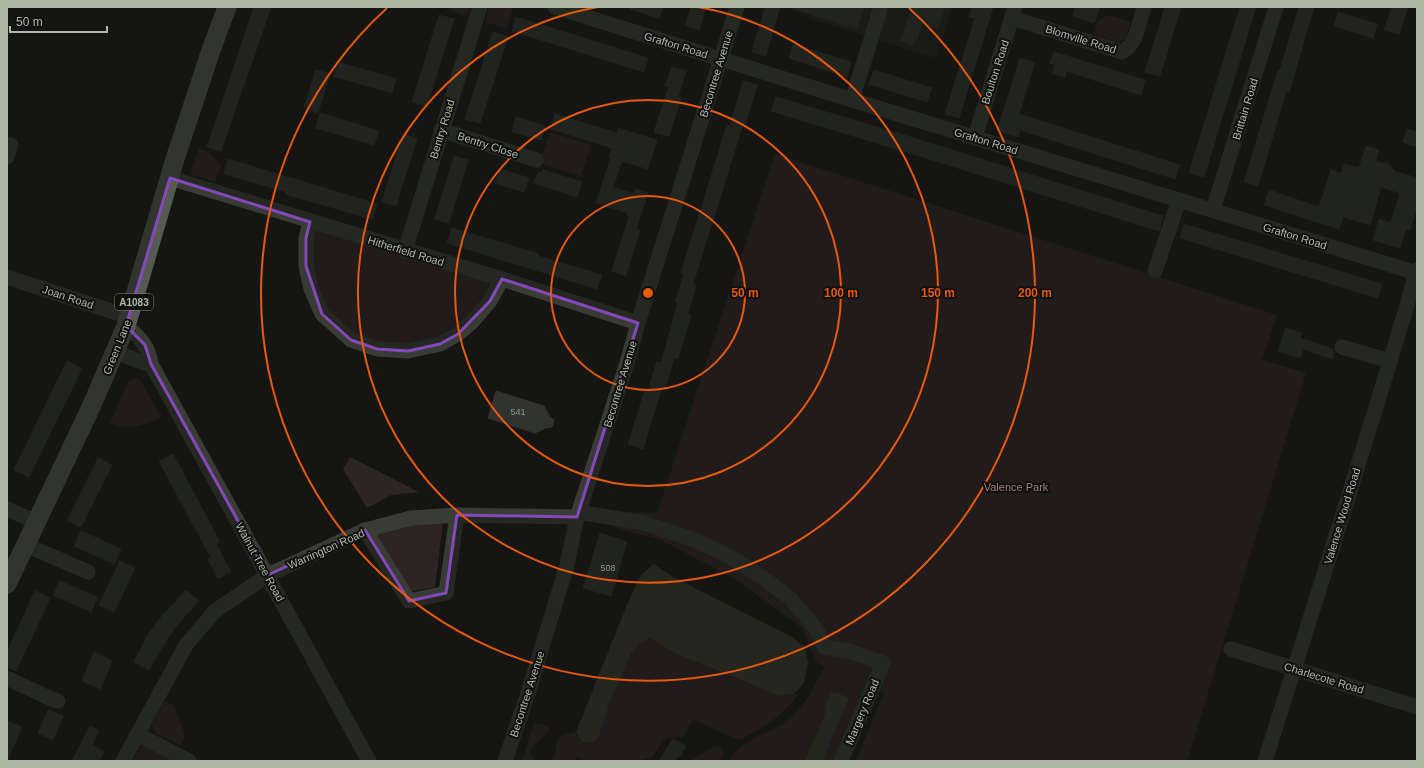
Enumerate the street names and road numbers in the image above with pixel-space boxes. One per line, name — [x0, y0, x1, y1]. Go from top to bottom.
street label: Blomville Road — [1044, 23, 1118, 55]
street label: Becontree Avenue — [697, 29, 735, 119]
street label: Grafton Road — [643, 30, 709, 60]
street label: Boulton Road — [979, 38, 1011, 106]
street label: Brittain Road — [1230, 77, 1260, 141]
street label: Bentry Road — [427, 98, 457, 160]
street label: Grafton Road — [953, 126, 1019, 156]
street label: Bentry Close — [456, 130, 520, 160]
street label: Grafton Road — [1262, 221, 1328, 251]
street label: Hitherfield Road — [367, 234, 445, 268]
street label: Joan Road — [41, 283, 95, 311]
road number: A1083 — [115, 294, 153, 310]
street label: Green Lane — [101, 318, 133, 376]
street label: Becontree Avenue — [601, 339, 639, 429]
street label: Valence Wood Road — [1322, 466, 1362, 566]
street label: Walnut Tree Road — [233, 520, 287, 604]
street label: Warrington Road — [286, 527, 366, 571]
street label: Becontree Avenue — [507, 649, 547, 739]
street label: Charlecote Road — [1283, 660, 1365, 696]
street label: Margery Road — [843, 678, 881, 746]

